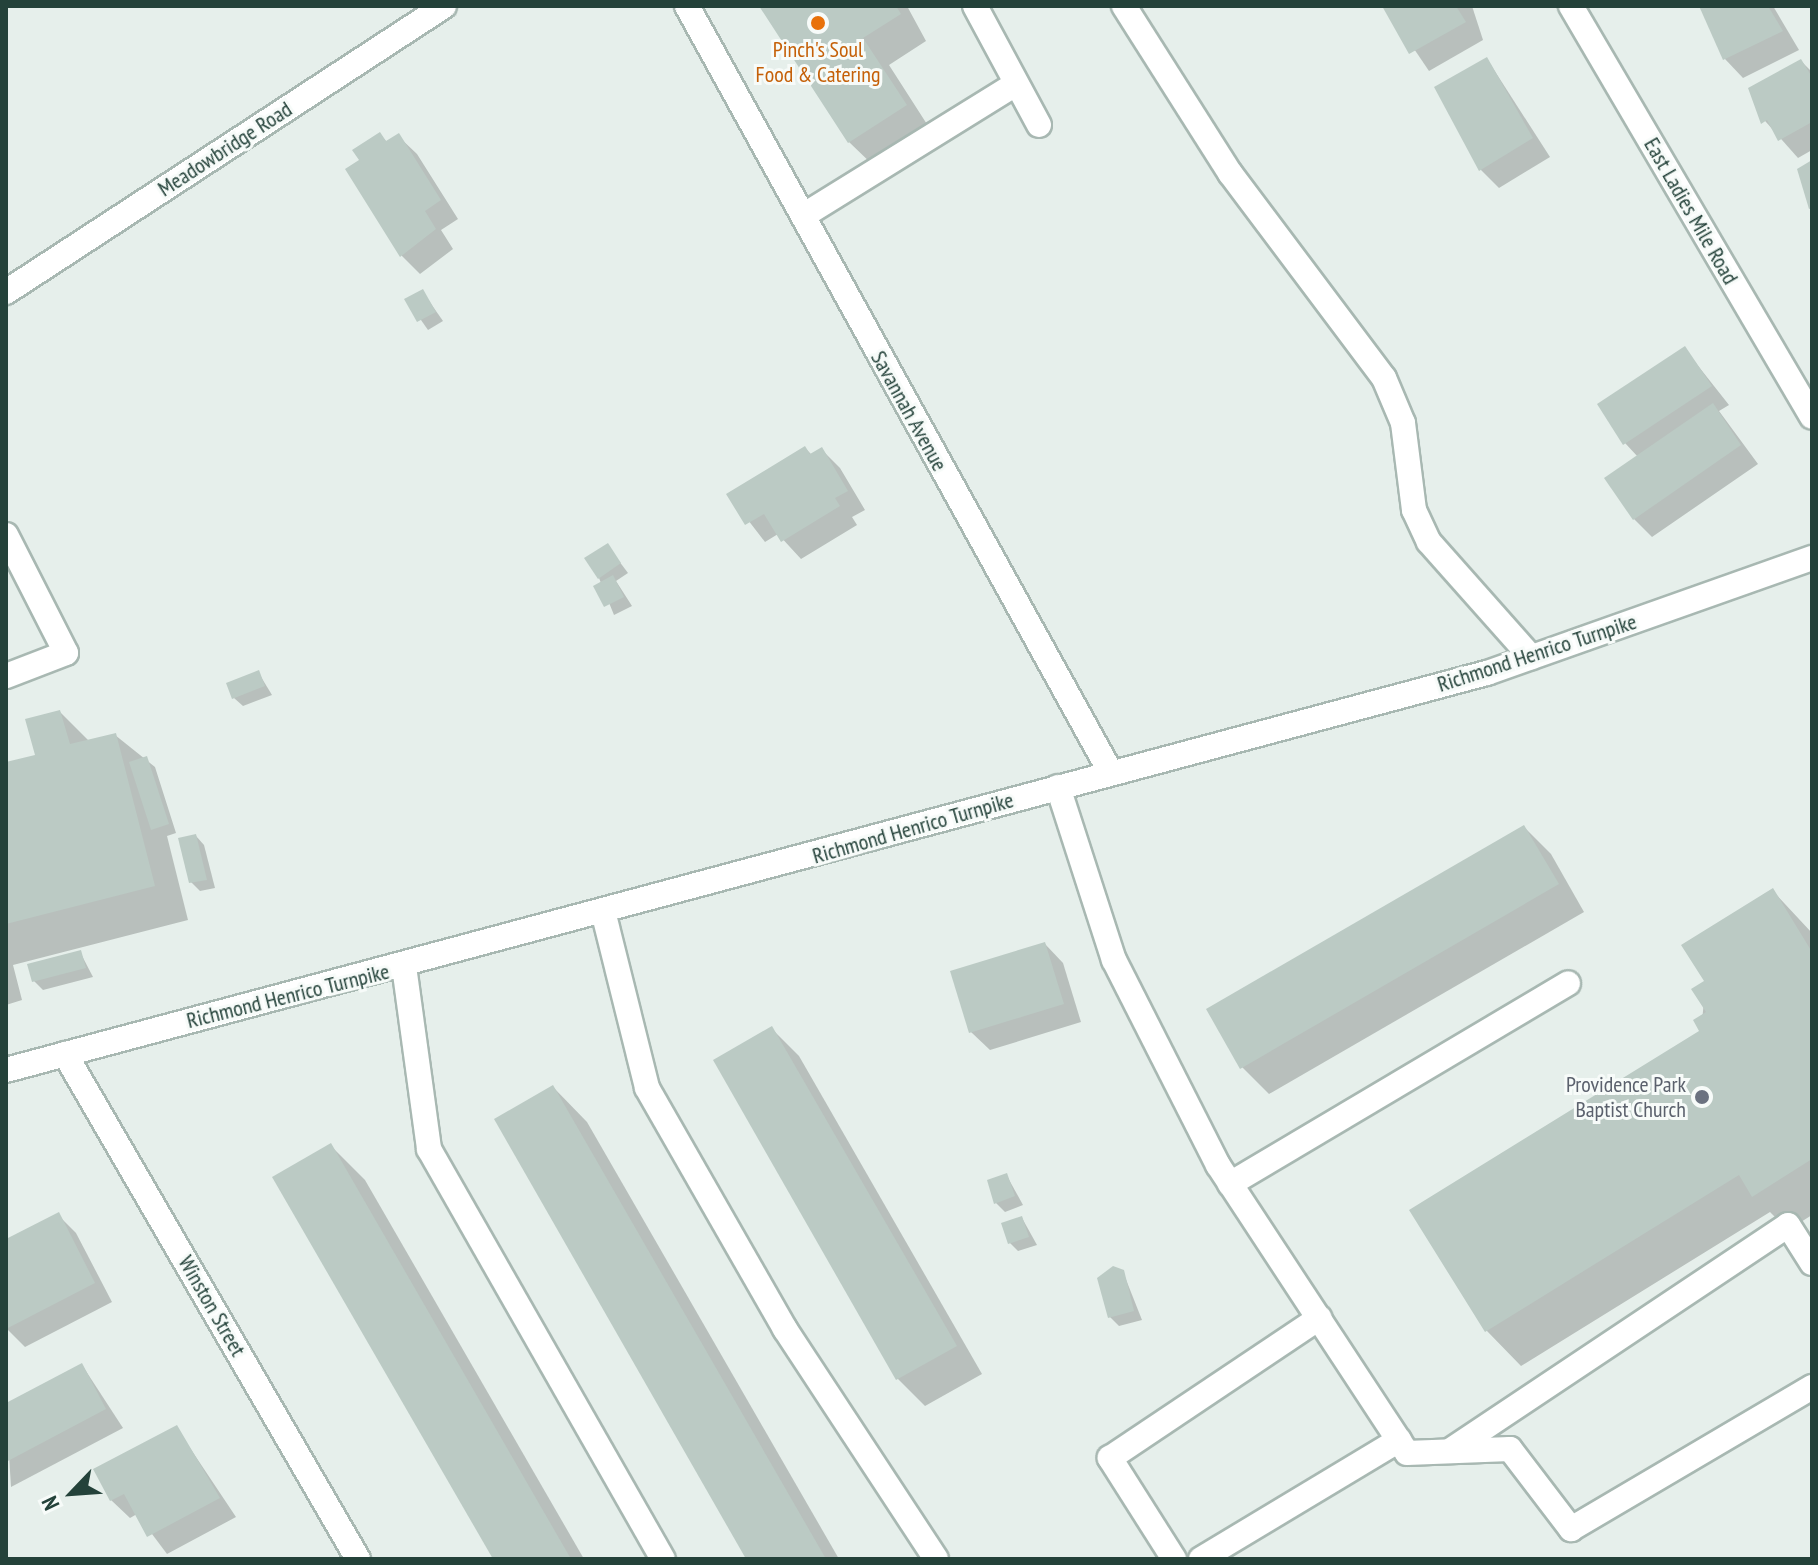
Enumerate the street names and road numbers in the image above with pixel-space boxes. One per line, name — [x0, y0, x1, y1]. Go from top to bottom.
street label: Meadowbridge Road — [153, 96, 297, 202]
street label: East Ladies Mile Road — [1638, 133, 1744, 289]
street label: Savannah Avenue — [865, 346, 953, 476]
street label: Richmond Henrico Turnpike — [1434, 608, 1640, 698]
street label: Richmond Henrico Turnpike — [809, 787, 1017, 869]
street label: Richmond Henrico Turnpike — [184, 958, 392, 1034]
street label: Winston Street — [173, 1251, 251, 1361]

